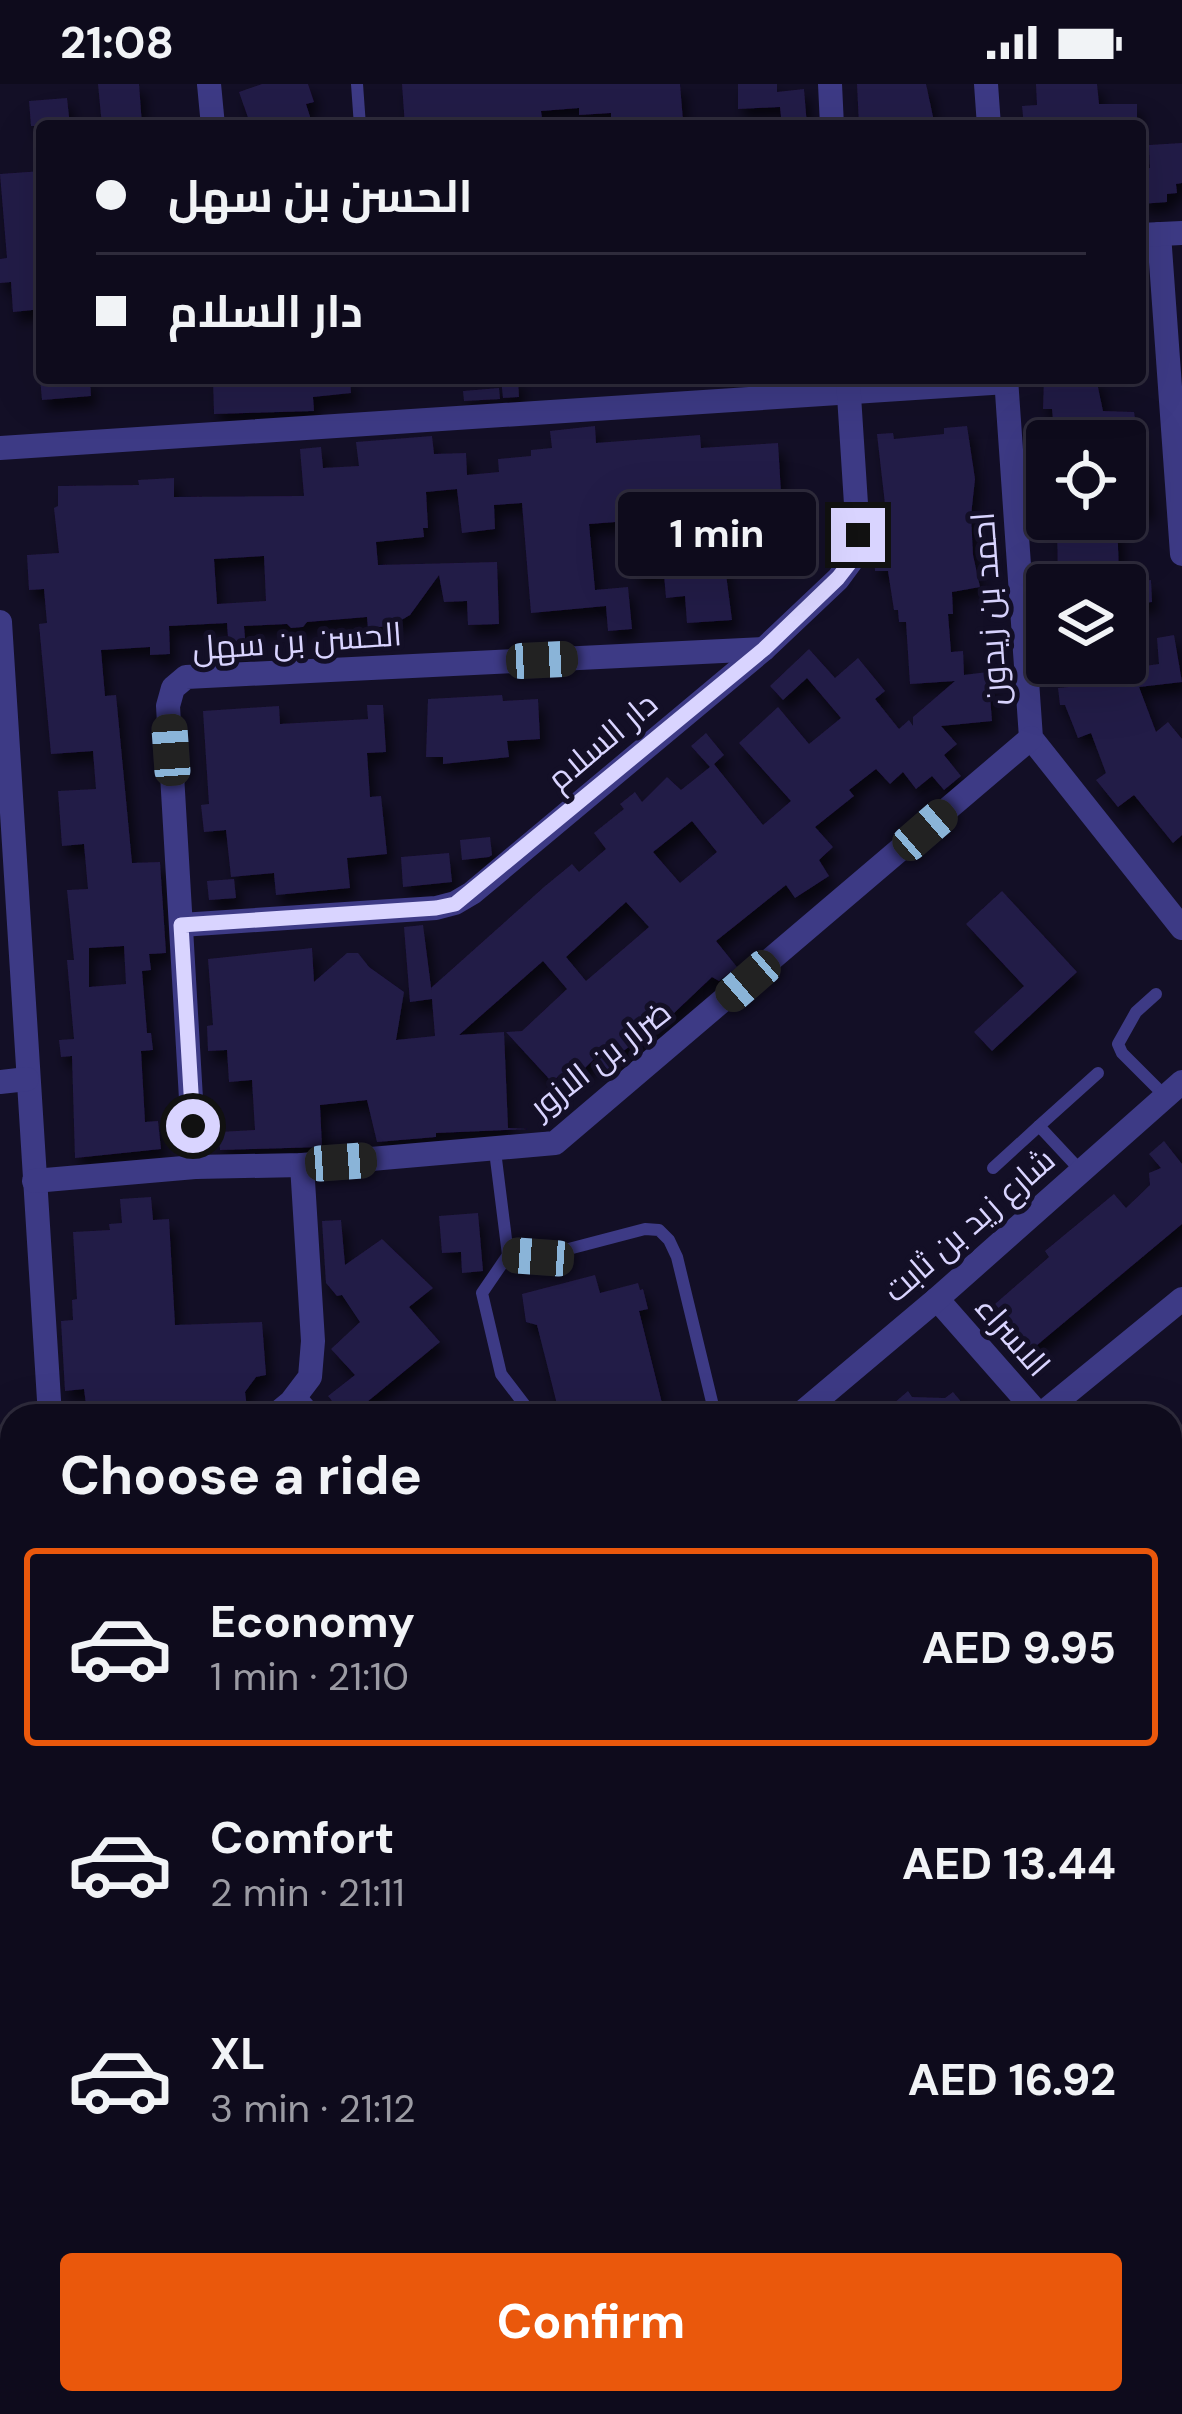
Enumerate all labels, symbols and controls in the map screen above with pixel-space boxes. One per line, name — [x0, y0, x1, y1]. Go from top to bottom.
text: 21:08 — [60, 13, 174, 72]
text: الحسن بن سهل — [168, 167, 473, 226]
text: دار السلام — [168, 282, 363, 341]
map controls — [1026, 420, 1146, 684]
button: locate — [1026, 420, 1146, 540]
callout: 1 min — [618, 493, 816, 577]
text: 1 min — [670, 508, 764, 559]
route end — [831, 508, 885, 562]
street label: احمد بن زيدون — [961, 511, 1017, 707]
button: layers — [1026, 564, 1146, 684]
street label: الحسن بن سهل — [191, 612, 403, 670]
car — [505, 640, 579, 680]
street label: دار السلام — [538, 682, 667, 800]
car — [151, 713, 191, 787]
car — [886, 793, 964, 867]
car — [709, 944, 787, 1018]
street label: ضرار بن الازور — [519, 990, 680, 1129]
route start — [166, 1099, 220, 1153]
street label: شارع زيد بن ثابت — [874, 1138, 1065, 1312]
car — [304, 1142, 378, 1182]
car — [501, 1237, 575, 1277]
street label: الاسراء — [966, 1287, 1060, 1385]
text: Choose a ride — [60, 1440, 422, 1511]
text: Economy — [210, 1592, 415, 1651]
icon: car — [66, 1593, 174, 1701]
text: AED 9.95 — [922, 1618, 1116, 1677]
text: 1 min · 21:10 — [210, 1651, 409, 1702]
text: Comfort — [210, 1808, 394, 1867]
icon: car — [66, 1809, 174, 1917]
text: AED 13.44 — [902, 1834, 1116, 1893]
text: 2 min · 21:11 — [210, 1867, 405, 1918]
text: XL — [210, 2024, 265, 2083]
icon: car — [66, 2025, 174, 2133]
text: AED 16.92 — [908, 2050, 1116, 2109]
text: 3 min · 21:12 — [210, 2083, 416, 2134]
button: Confirm — [60, 2253, 1122, 2391]

